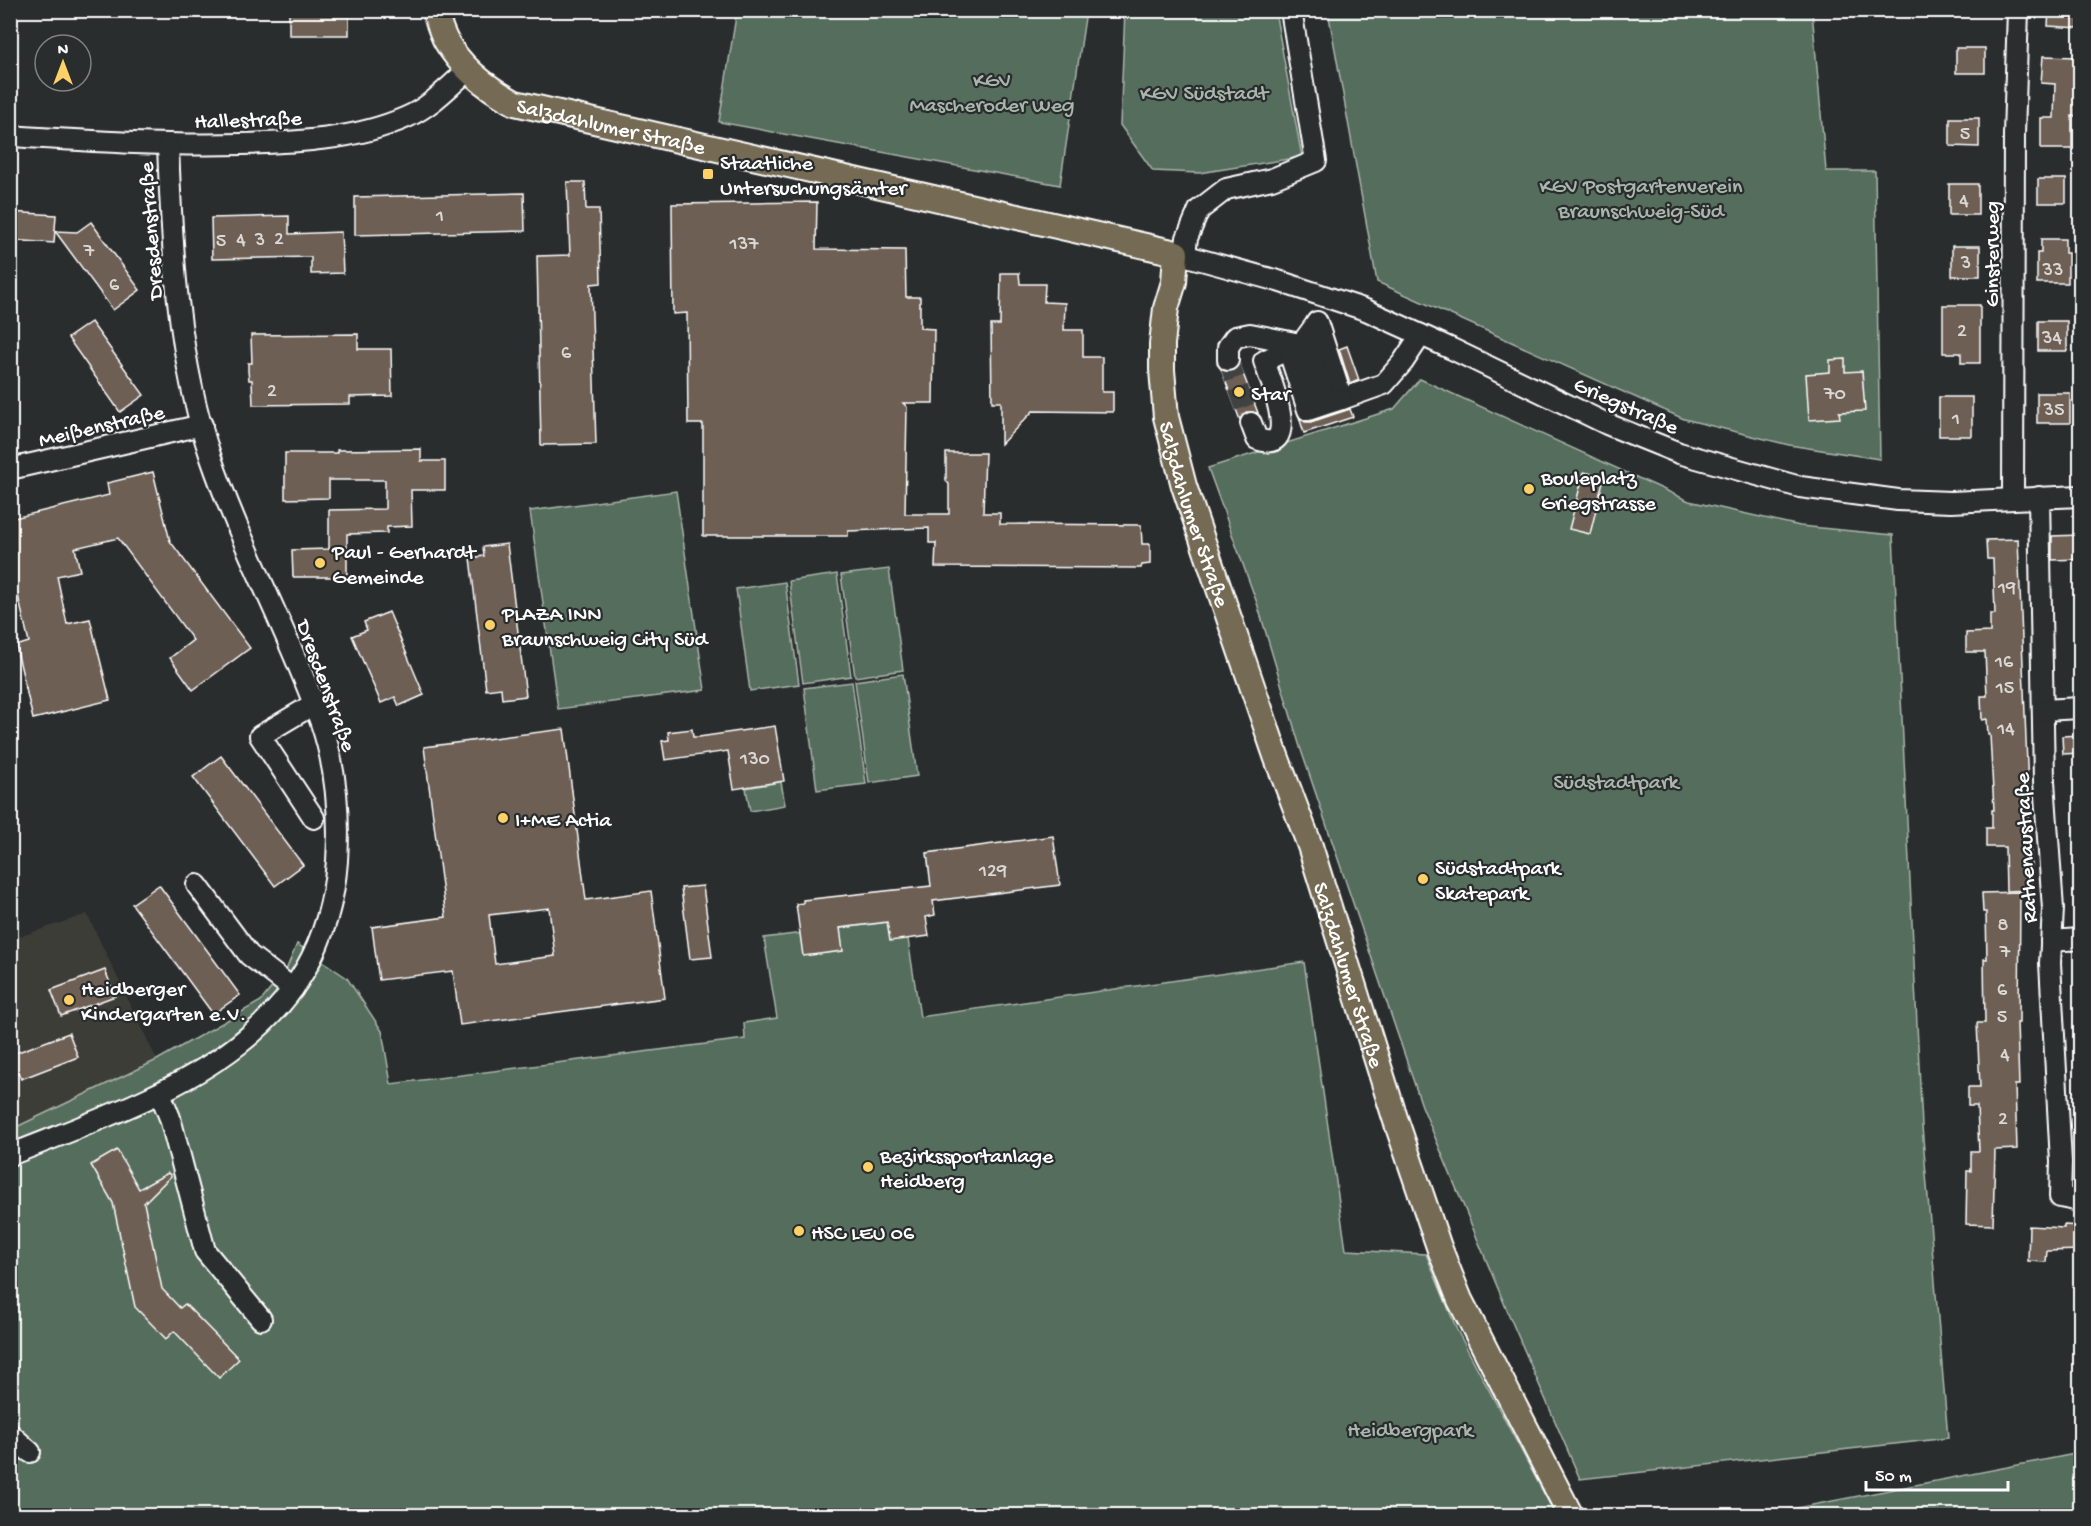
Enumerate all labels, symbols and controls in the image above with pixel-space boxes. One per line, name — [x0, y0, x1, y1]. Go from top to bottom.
north arrow — [33, 33, 93, 93]
text: N — [58, 42, 69, 61]
park label: KGV Mascheroder Weg — [909, 69, 1075, 120]
park label: KGV Südstadt — [1140, 82, 1270, 108]
street label: Salzdahlumer Straße — [513, 95, 708, 163]
street label: Hallestraße — [194, 107, 303, 137]
house number: 5 — [1960, 124, 1970, 147]
place label: Staatliche Untersuchungsämter — [720, 152, 909, 203]
street label: Dresdenstraße — [135, 160, 171, 303]
marker: Staatliche Untersuchungsämter — [701, 167, 715, 181]
park label: KGV Postgartenverein Braunschweig-Süd — [1540, 175, 1743, 226]
house number: 4 — [1959, 191, 1969, 214]
street label: Ginsterweg — [1981, 201, 2007, 307]
house number: 1 — [435, 206, 444, 229]
house number: 2 — [274, 229, 284, 252]
house number: 4 — [236, 230, 246, 253]
house number: 3 — [254, 230, 265, 253]
house number: 5 — [216, 231, 226, 254]
house number: 137 — [729, 234, 759, 257]
house number: 7 — [83, 241, 95, 264]
house number: 3 — [1960, 253, 1971, 276]
house number: 33 — [2042, 260, 2063, 283]
house number: 6 — [109, 275, 120, 298]
house number: 2 — [1957, 321, 1967, 344]
house number: 34 — [2041, 328, 2062, 351]
house number: 6 — [561, 343, 572, 366]
street label: Griegstraße — [1569, 373, 1682, 443]
house number: 2 — [267, 381, 277, 404]
place label: Star — [1251, 383, 1292, 409]
house number: 70 — [1823, 384, 1846, 407]
marker: Star — [1232, 385, 1246, 399]
house number: 35 — [2043, 400, 2064, 423]
street label: Meißenstraße — [36, 401, 168, 455]
house number: 1 — [1951, 409, 1960, 432]
street label: Salzdahlumer Straße — [1151, 419, 1234, 612]
place label: Bouleplatz Griegstrasse — [1540, 467, 1657, 518]
marker: Bouleplatz Griegstrasse — [1522, 482, 1536, 496]
place label: Paul - Gerhardt Gemeinde — [331, 541, 478, 592]
marker: Paul - Gerhardt Gemeinde — [313, 556, 327, 570]
house number: 19 — [1997, 578, 2016, 601]
place label: PLAZA INN Braunschweig City Süd — [501, 603, 710, 654]
street label: Dresdenstraße — [288, 615, 360, 756]
marker: PLAZA INN Braunschweig City Süd — [483, 618, 497, 632]
house number: 16 — [1994, 652, 2014, 675]
house number: 15 — [1995, 678, 2014, 701]
house number: 14 — [1996, 719, 2015, 742]
house number: 130 — [739, 749, 770, 772]
park label: Südstadtpark — [1553, 771, 1681, 797]
street label: Rathenaustraße — [2011, 771, 2045, 924]
place label: I+ME Actia — [515, 809, 612, 835]
marker: I+ME Actia — [496, 811, 510, 825]
place label: Südstadtpark Skatepark — [1435, 857, 1562, 908]
house number: 129 — [978, 861, 1007, 884]
marker: Südstadtpark Skatepark — [1416, 872, 1430, 886]
street label: Salzdahlumer Straße — [1305, 880, 1388, 1072]
house number: 8 — [1998, 915, 2009, 938]
house number: 7 — [1999, 942, 2011, 965]
place label: Heidberger Kindergarten e.V. — [81, 978, 246, 1029]
house number: 6 — [1997, 980, 2008, 1003]
marker: Heidberger Kindergarten e.V. — [62, 993, 76, 1007]
house number: 5 — [1997, 1007, 2007, 1030]
house number: 4 — [2000, 1045, 2010, 1068]
house number: 2 — [1998, 1109, 2008, 1132]
place label: Bezirkssportanlage Heidberg — [879, 1145, 1054, 1196]
marker: Bezirkssportanlage Heidberg — [861, 1160, 875, 1174]
place label: HSC LEU 06 — [811, 1222, 915, 1248]
marker: HSC LEU 06 — [792, 1224, 806, 1238]
park label: Heidbergpark — [1347, 1419, 1475, 1445]
scale bar — [1866, 1454, 2008, 1492]
text: 50 m — [1875, 1467, 1912, 1488]

